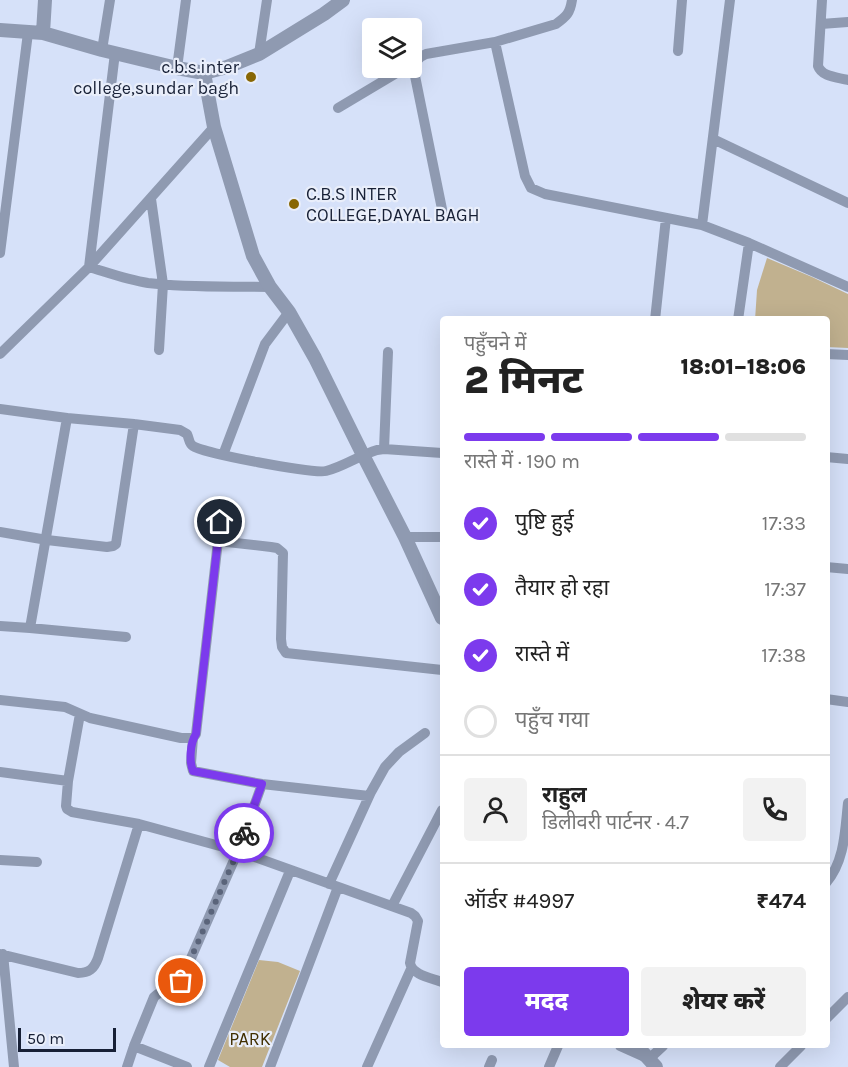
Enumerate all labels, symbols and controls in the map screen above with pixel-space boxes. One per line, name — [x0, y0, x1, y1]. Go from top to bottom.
map controls — [362, 18, 422, 78]
button: layers — [362, 18, 422, 78]
place label: c.b.s.inter college,sundar bagh — [73, 56, 239, 99]
marker: c.b.s.inter college,sundar bagh — [244, 70, 258, 84]
place label: C.B.S INTER COLLEGE,DAYAL BAGH — [306, 183, 480, 226]
marker: C.B.S INTER COLLEGE,DAYAL BAGH — [287, 197, 301, 211]
text: पहुँचने में — [464, 332, 527, 355]
text: 18:01–18:06 — [681, 354, 806, 380]
text: 2 मिनट — [464, 357, 583, 403]
text: रास्ते में · 190 m — [464, 450, 580, 473]
pin — [194, 496, 245, 547]
icon: home — [203, 505, 236, 538]
icon: check — [464, 507, 497, 540]
text: पुष्टि हुई — [515, 509, 574, 535]
text: 17:33 — [762, 512, 806, 535]
icon: check — [464, 573, 497, 606]
text: तैयार हो रहा — [515, 575, 609, 601]
text: 17:37 — [764, 578, 806, 601]
icon: check — [464, 639, 497, 672]
text: रास्ते में — [515, 641, 569, 667]
text: 17:38 — [761, 644, 806, 667]
text: पहुँच गया — [515, 707, 589, 733]
button: person — [464, 778, 527, 841]
button: phone — [743, 778, 806, 841]
text: राहुल — [542, 782, 587, 808]
courier — [214, 803, 274, 863]
text: डिलीवरी पार्टनर · 4.7 — [542, 811, 689, 834]
icon: bike — [228, 817, 261, 850]
text: ऑर्डर #4997 — [464, 888, 574, 914]
text: ₹474 — [756, 888, 806, 914]
pin — [155, 955, 206, 1006]
icon: bag — [164, 964, 197, 997]
button: मदद — [464, 967, 629, 1036]
button: शेयर करें — [641, 967, 806, 1036]
scale bar — [18, 1025, 116, 1052]
park label: PARK — [229, 1028, 271, 1050]
text: 50 m — [27, 1029, 64, 1048]

